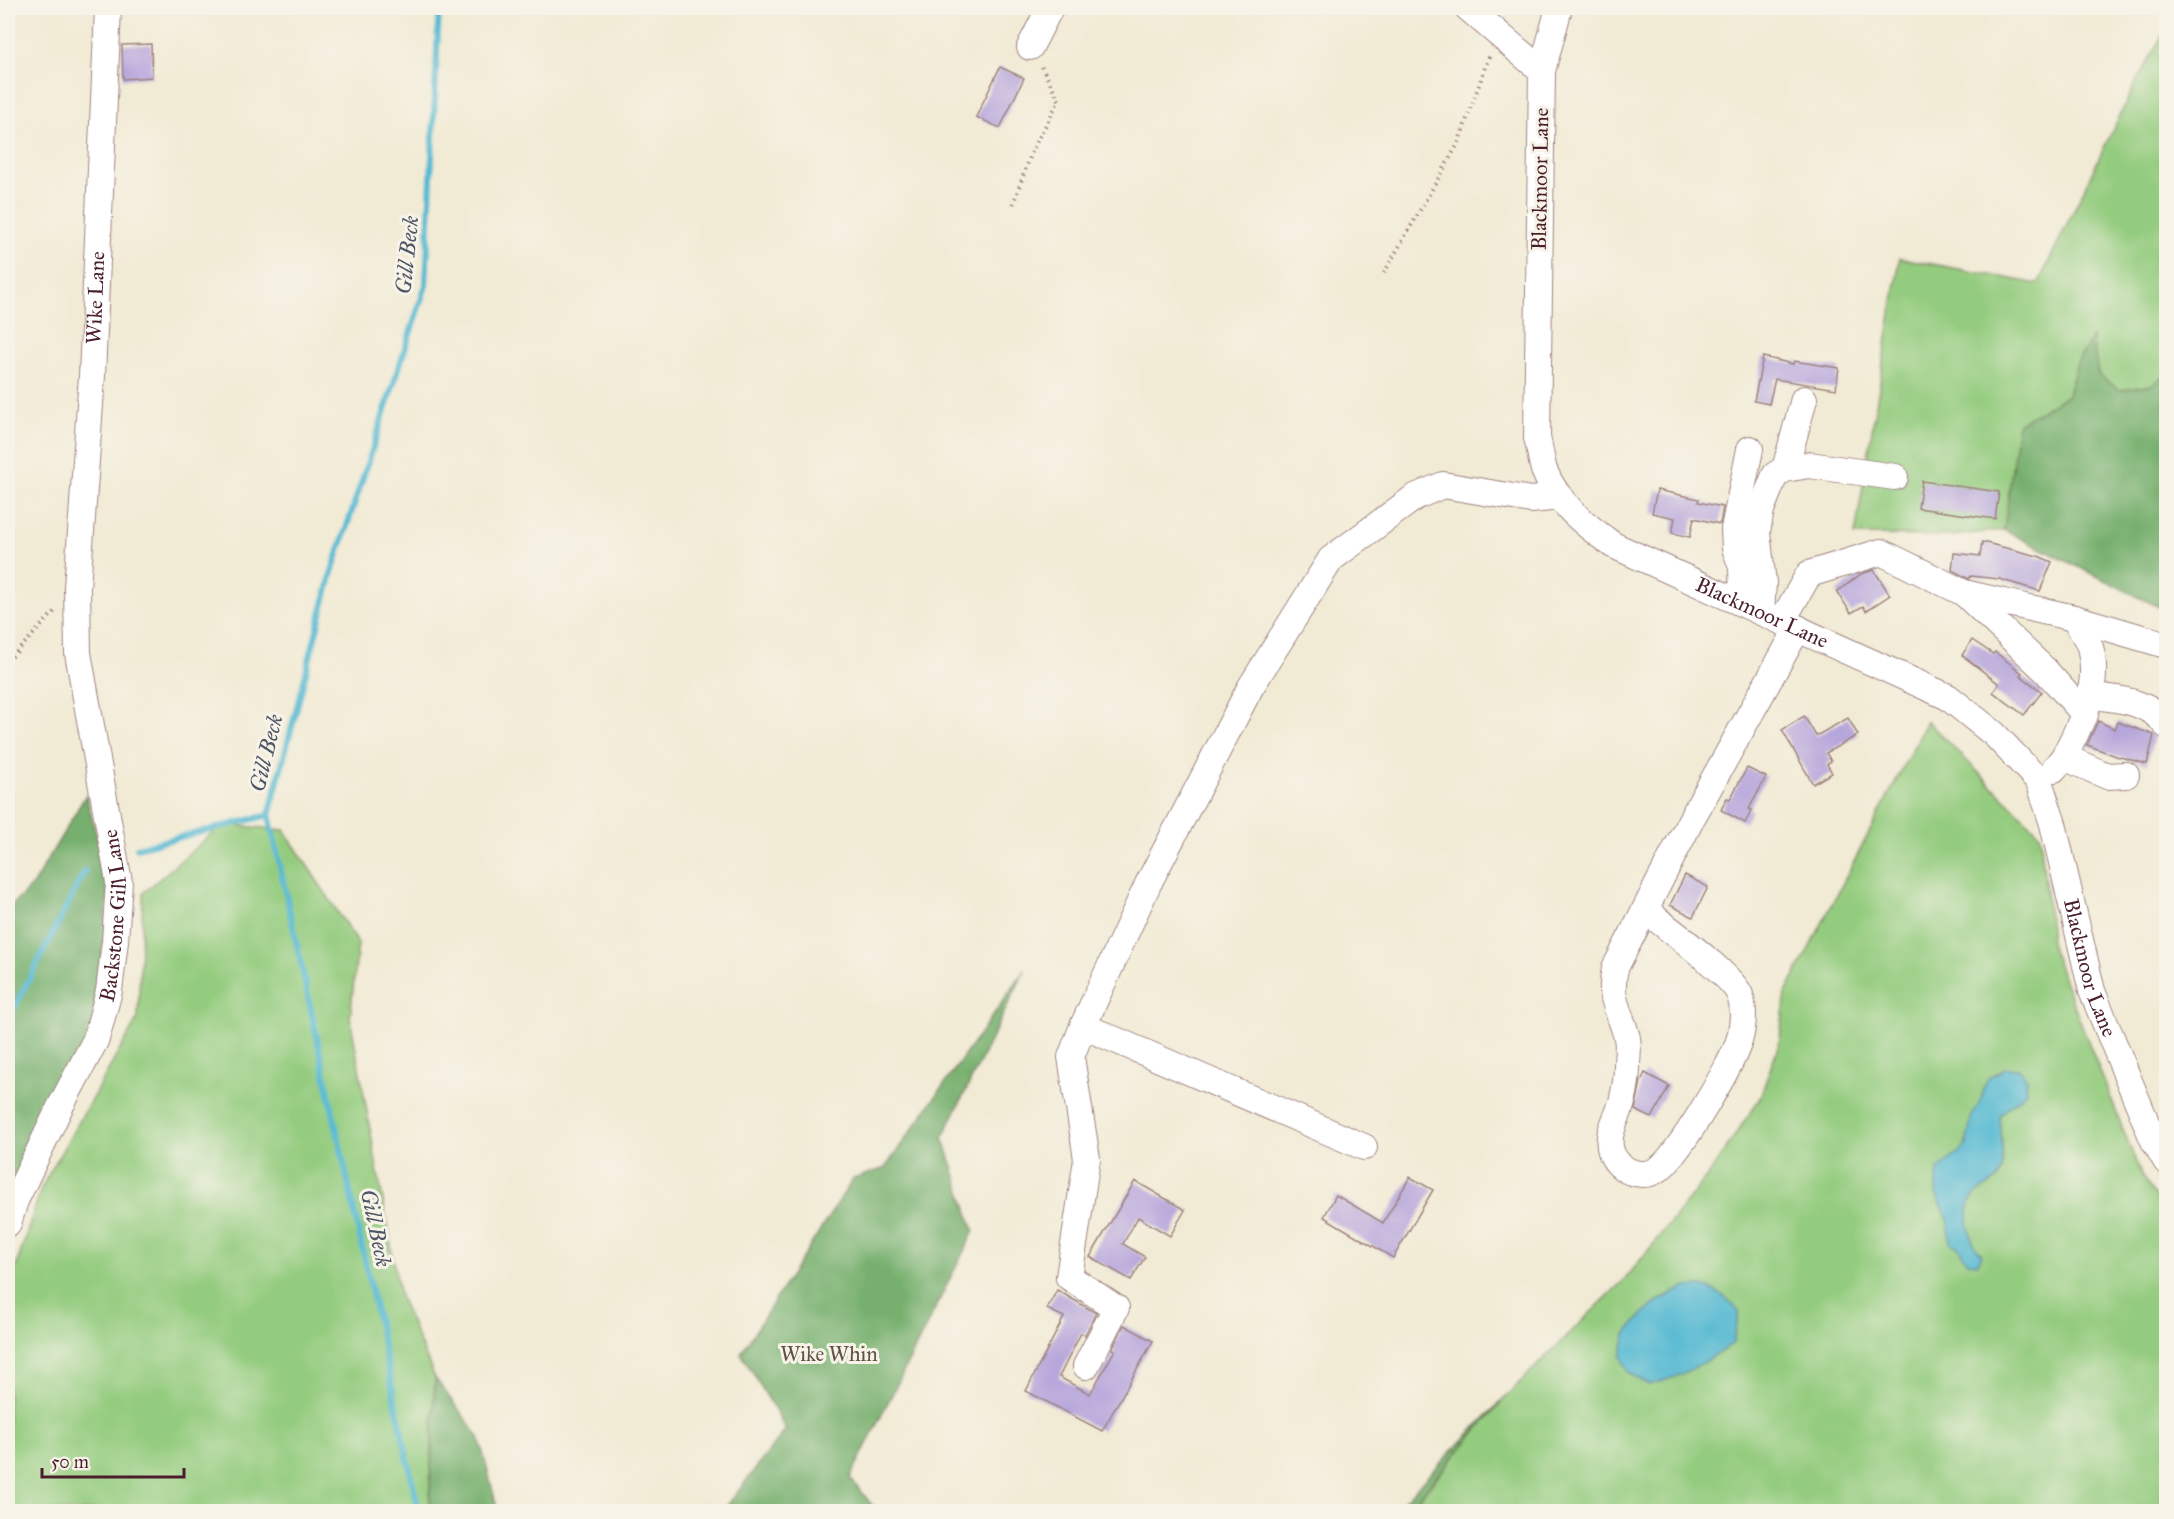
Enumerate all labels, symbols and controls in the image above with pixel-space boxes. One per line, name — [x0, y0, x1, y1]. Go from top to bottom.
street label: Blackmoor Lane — [1526, 107, 1554, 251]
water label: Gill Beck — [389, 214, 425, 296]
street label: Wike Lane — [80, 250, 110, 345]
street label: Blackmoor Lane — [1691, 571, 1833, 654]
water label: Gill Beck — [243, 711, 289, 795]
street label: Backstone Gill Lane — [94, 827, 132, 1005]
street label: Blackmoor Lane — [2058, 896, 2123, 1041]
water label: Gill Beck — [355, 1187, 397, 1270]
park label: Wike Whin — [780, 1341, 878, 1367]
scale bar — [42, 1441, 184, 1479]
text: 50 m — [51, 1451, 89, 1473]

